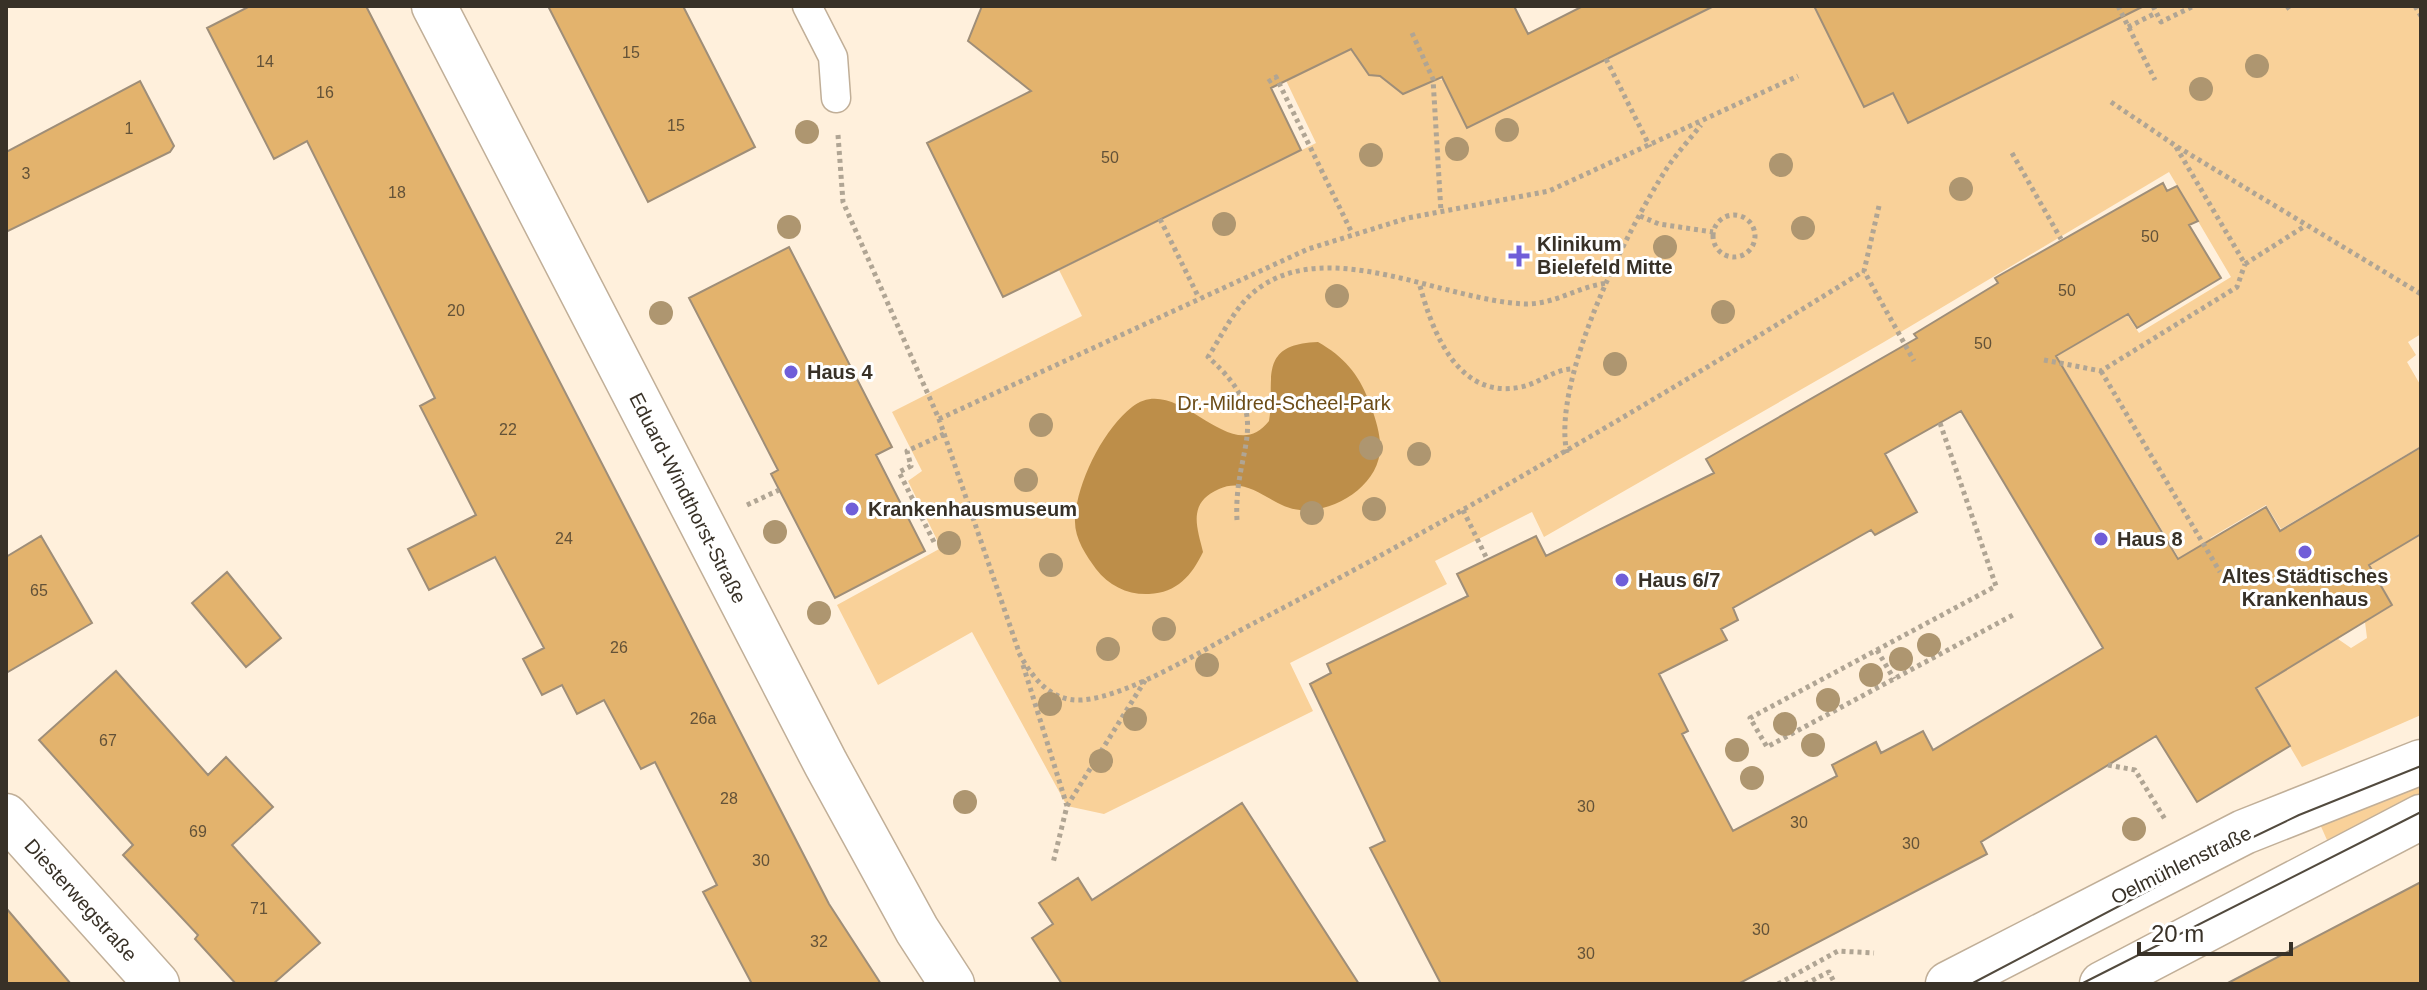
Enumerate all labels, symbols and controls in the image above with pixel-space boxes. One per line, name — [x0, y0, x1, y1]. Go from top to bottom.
house number: 15 — [622, 44, 640, 61]
house number: 14 — [256, 53, 274, 70]
house number: 16 — [316, 84, 334, 101]
house number: 15 — [667, 117, 685, 134]
house number: 1 — [125, 120, 134, 137]
house number: 50 — [1101, 149, 1119, 166]
house number: 3 — [22, 165, 31, 182]
house number: 18 — [388, 184, 406, 201]
house number: 50 — [2141, 228, 2159, 245]
place label: Klinikum Bielefeld Mitte — [1537, 233, 1673, 278]
marker: Klinikum Bielefeld Mitte — [1508, 245, 1530, 267]
house number: 50 — [2058, 282, 2076, 299]
house number: 20 — [447, 302, 465, 319]
house number: 50 — [1974, 335, 1992, 352]
place label: Haus 4 — [807, 361, 873, 383]
marker: Haus 4 — [782, 363, 800, 381]
street label: Eduard-Windthorst-Straße — [625, 389, 751, 607]
park label: Dr.-Mildred-Scheel-Park — [1177, 392, 1392, 414]
house number: 22 — [499, 421, 517, 438]
place label: Krankenhausmuseum — [868, 498, 1077, 520]
marker: Krankenhausmuseum — [843, 500, 861, 518]
place label: Haus 8 — [2117, 528, 2183, 550]
house number: 24 — [555, 530, 573, 547]
marker: Haus 8 — [2092, 530, 2110, 548]
marker: Altes Städtisches Krankenhaus — [2296, 543, 2314, 561]
place label: Altes Städtisches Krankenhaus — [2222, 565, 2388, 610]
place label: Haus 6/7 — [1638, 569, 1720, 591]
marker: Haus 6/7 — [1613, 571, 1631, 589]
house number: 65 — [30, 582, 48, 599]
house number: 26 — [610, 639, 628, 656]
house number: 26a — [690, 710, 716, 727]
house number: 67 — [99, 732, 117, 749]
house number: 28 — [720, 790, 738, 807]
house number: 30 — [1577, 798, 1595, 815]
house number: 30 — [1790, 814, 1808, 831]
street label: Oelmühlenstraße — [2107, 821, 2255, 909]
house number: 69 — [189, 823, 207, 840]
street label: Diesterwegstraße — [20, 834, 142, 966]
house number: 30 — [1902, 835, 1920, 852]
house number: 30 — [752, 852, 770, 869]
house number: 71 — [250, 900, 268, 917]
scale bar — [2139, 906, 2291, 956]
text: 20 m — [2151, 920, 2204, 947]
house number: 30 — [1752, 921, 1770, 938]
house number: 32 — [810, 933, 828, 950]
house number: 30 — [1577, 945, 1595, 962]

